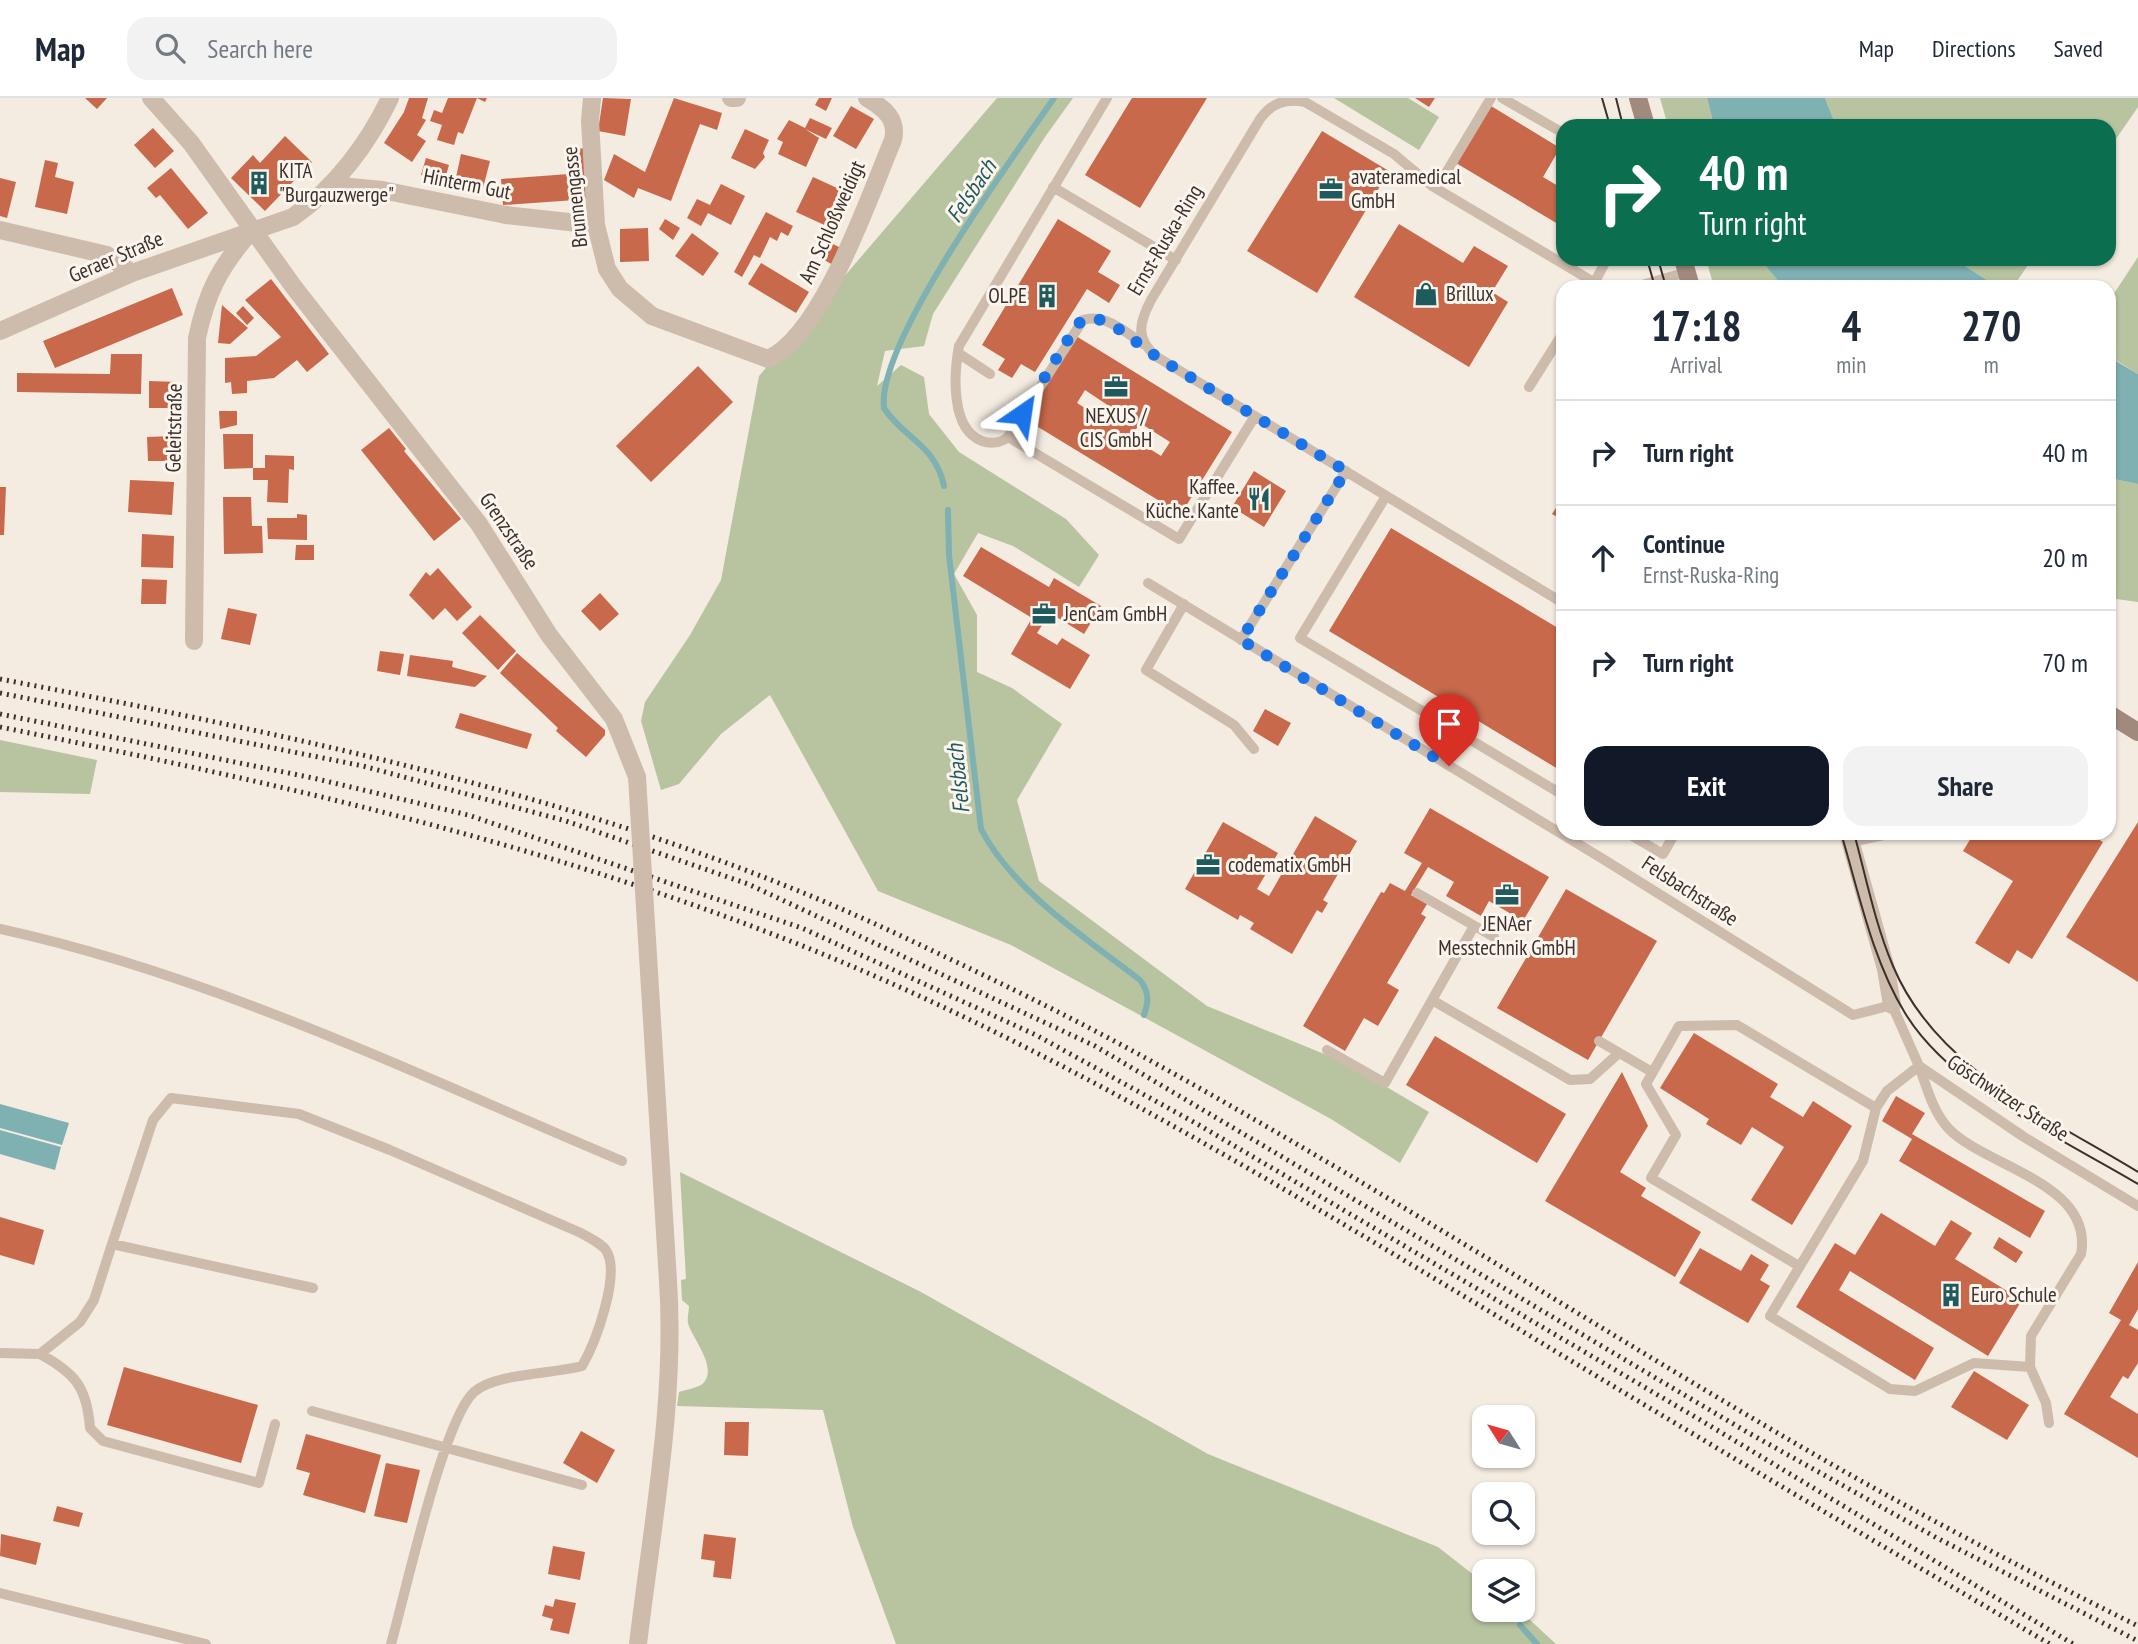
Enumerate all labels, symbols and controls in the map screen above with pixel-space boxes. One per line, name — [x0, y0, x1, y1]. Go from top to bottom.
search box — [127, 17, 617, 80]
text: Map — [35, 27, 85, 70]
icon: search — [151, 29, 189, 67]
text: Search here — [207, 32, 313, 65]
text: Map — [1859, 33, 1894, 64]
text: Directions — [1932, 33, 2016, 64]
text: Saved — [2054, 33, 2103, 64]
text: 40 m — [1699, 140, 1788, 204]
street label: Brunnengasse — [556, 145, 593, 249]
icon: right — [1584, 147, 1675, 238]
water label: Felsbach — [939, 152, 1003, 228]
street label: Am Schloßweidigt — [792, 156, 871, 288]
place label: KITA "Burgauzwerge" — [279, 157, 394, 208]
street label: Hinterm Gut — [421, 162, 513, 205]
place label: avateramedical GmbH — [1351, 163, 1461, 214]
building icon: KITA "Burgauzwerge" — [245, 169, 273, 197]
office icon: avateramedical GmbH — [1317, 175, 1345, 203]
street label: Ernst-Ruska-Ring — [1121, 179, 1208, 300]
text: Turn right — [1699, 202, 1807, 244]
street label: Geraer Straße — [65, 225, 167, 288]
shop icon: Brillux — [1412, 280, 1440, 308]
place label: Brillux — [1446, 280, 1494, 307]
place label: OLPE — [988, 282, 1027, 309]
building icon: OLPE — [1033, 282, 1061, 310]
text: 17:18 — [1651, 298, 1742, 353]
text: 4 — [1841, 298, 1861, 353]
text: 270 — [1961, 298, 2021, 353]
text: Arrival — [1670, 350, 1722, 379]
text: min — [1836, 350, 1866, 379]
text: m — [1984, 350, 1999, 379]
office icon: NEXUS / CIS GmbH — [1102, 373, 1130, 401]
position arrow — [985, 377, 1059, 451]
street label: Geleitstraße — [159, 383, 188, 473]
place label: NEXUS / CIS GmbH — [1080, 402, 1152, 453]
icon: right — [1584, 434, 1622, 472]
text: Turn right — [1643, 436, 1734, 469]
text: 40 m — [2042, 436, 2088, 469]
place label: Kaffee. Küche. Kante — [1146, 473, 1239, 524]
restaurant icon: Kaffee. Küche. Kante — [1245, 485, 1273, 513]
street label: Grenzstraße — [474, 487, 545, 575]
text: Continue — [1643, 527, 1725, 560]
icon: ahead — [1584, 539, 1622, 577]
text: 20 m — [2042, 541, 2088, 574]
text: Ernst-Ruska-Ring — [1643, 560, 1779, 589]
office icon: JenCam GmbH — [1030, 600, 1058, 628]
place label: JenCam GmbH — [1063, 600, 1167, 627]
icon: right — [1584, 644, 1622, 682]
text: Turn right — [1643, 646, 1734, 679]
text: 70 m — [2042, 646, 2088, 679]
pin — [1419, 694, 1479, 766]
icon: arrive — [1430, 705, 1468, 743]
water label: Felsbach — [939, 741, 976, 815]
button: Exit — [1584, 746, 1829, 826]
button: Share — [1843, 746, 2088, 826]
street label: Felsbachstraße — [1637, 849, 1744, 932]
office icon: codematix GmbH — [1194, 851, 1222, 879]
place label: codematix GmbH — [1228, 851, 1351, 878]
office icon: JENAer Messtechnik GmbH — [1493, 881, 1521, 909]
place label: JENAer Messtechnik GmbH — [1438, 910, 1576, 961]
street label: Göschwitzer Straße — [1942, 1048, 2074, 1147]
building icon: Euro Schule — [1937, 1281, 1965, 1309]
place label: Euro Schule — [1971, 1281, 2057, 1308]
north arrow — [1472, 1405, 1535, 1468]
map controls — [1472, 1405, 1535, 1622]
button: search — [1472, 1482, 1535, 1545]
button: layers — [1472, 1559, 1535, 1622]

